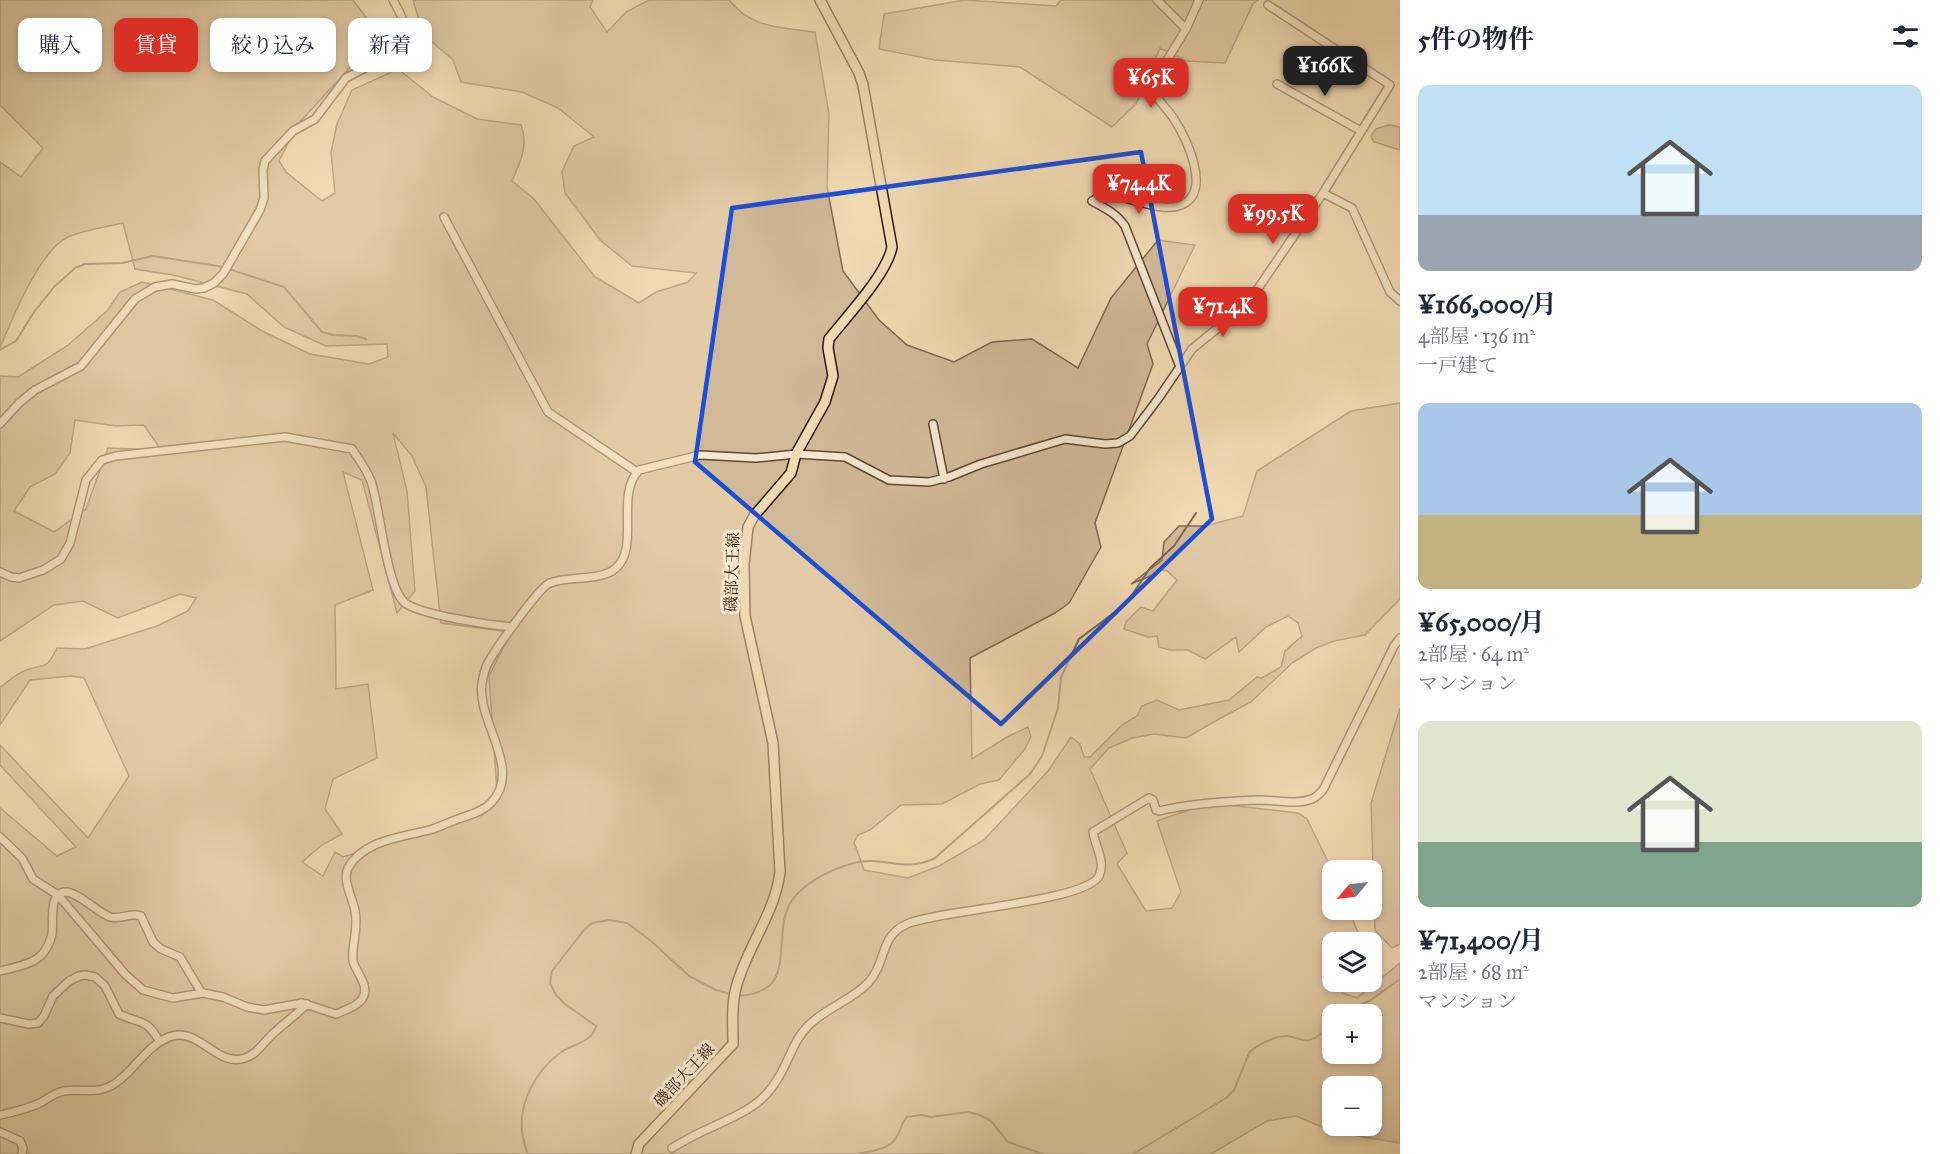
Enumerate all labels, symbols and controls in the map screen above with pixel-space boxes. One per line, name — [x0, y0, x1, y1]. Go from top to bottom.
chip: 購入 — [18, 18, 102, 72]
chip: 賃貸 — [114, 18, 198, 72]
chip: 絞り込み — [210, 18, 336, 72]
chip: 新着 — [348, 18, 432, 72]
icon: filters — [1889, 20, 1922, 53]
text: 5件の物件 — [1418, 23, 1534, 55]
pin: ¥166K — [1283, 46, 1367, 97]
text: ¥166K — [1297, 53, 1353, 77]
pin: ¥65K — [1115, 58, 1187, 109]
text: ¥65K — [1128, 65, 1174, 89]
icon: home — [1616, 124, 1724, 232]
pin: ¥74.4K — [1090, 164, 1188, 215]
text: ¥74.4K — [1107, 171, 1171, 195]
pin: ¥99.5K — [1224, 194, 1322, 245]
text: ¥99.5K — [1242, 201, 1304, 225]
pin: ¥71.4K — [1174, 287, 1272, 338]
text: ¥166,000/月 — [1418, 288, 1557, 320]
text: ¥71.4K — [1192, 294, 1254, 318]
text: 4部屋 · 136 m² — [1418, 324, 1535, 348]
text: 一戸建て — [1418, 353, 1498, 377]
icon: home — [1616, 442, 1724, 550]
street label: 磯部大王線 — [721, 532, 743, 612]
text: ¥65,000/月 — [1418, 606, 1545, 638]
text: 2部屋 · 64 m² — [1418, 642, 1529, 666]
text: マンション — [1418, 671, 1517, 695]
icon: home — [1616, 760, 1724, 868]
north arrow — [1322, 860, 1382, 920]
map controls — [1322, 860, 1382, 1136]
text: ¥71,400/月 — [1418, 924, 1544, 956]
button: layers — [1322, 932, 1382, 992]
text: 2部屋 · 68 m² — [1418, 960, 1529, 984]
text: マンション — [1418, 989, 1517, 1013]
button: + — [1322, 1004, 1382, 1064]
street label: 磯部大王線 — [650, 1039, 718, 1111]
button: − — [1322, 1076, 1382, 1136]

